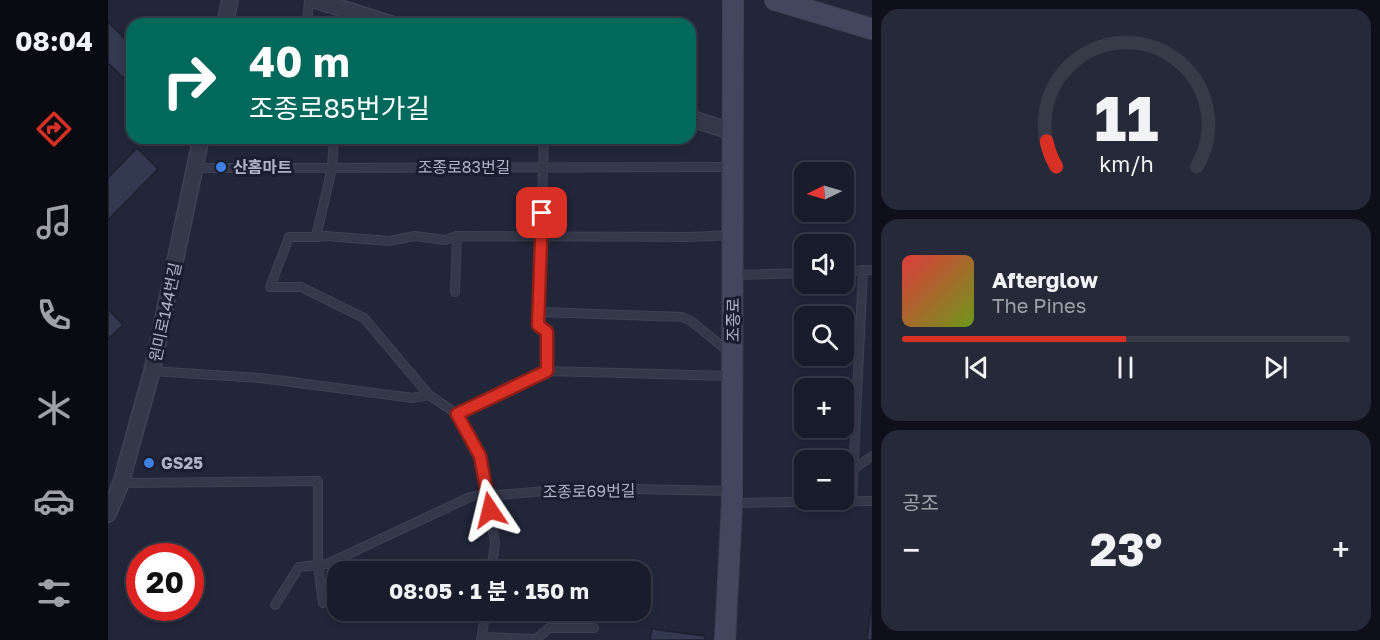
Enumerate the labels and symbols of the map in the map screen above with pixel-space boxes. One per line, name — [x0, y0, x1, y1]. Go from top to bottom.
place label: 산홈마트 — [233, 157, 292, 177]
street label: 조종로83번길 — [418, 157, 510, 177]
marker: 산홈마트 — [214, 160, 228, 174]
north arrow — [794, 162, 854, 222]
pin — [516, 187, 567, 238]
street label: 원미로144번길 — [145, 261, 185, 363]
street label: 조종로 — [723, 298, 743, 342]
place label: GS25 — [161, 453, 203, 473]
marker: GS25 — [142, 456, 156, 470]
position arrow — [458, 478, 522, 542]
street label: 조종로69번길 — [542, 480, 636, 502]
speed limit sign: 20 — [126, 543, 204, 621]

